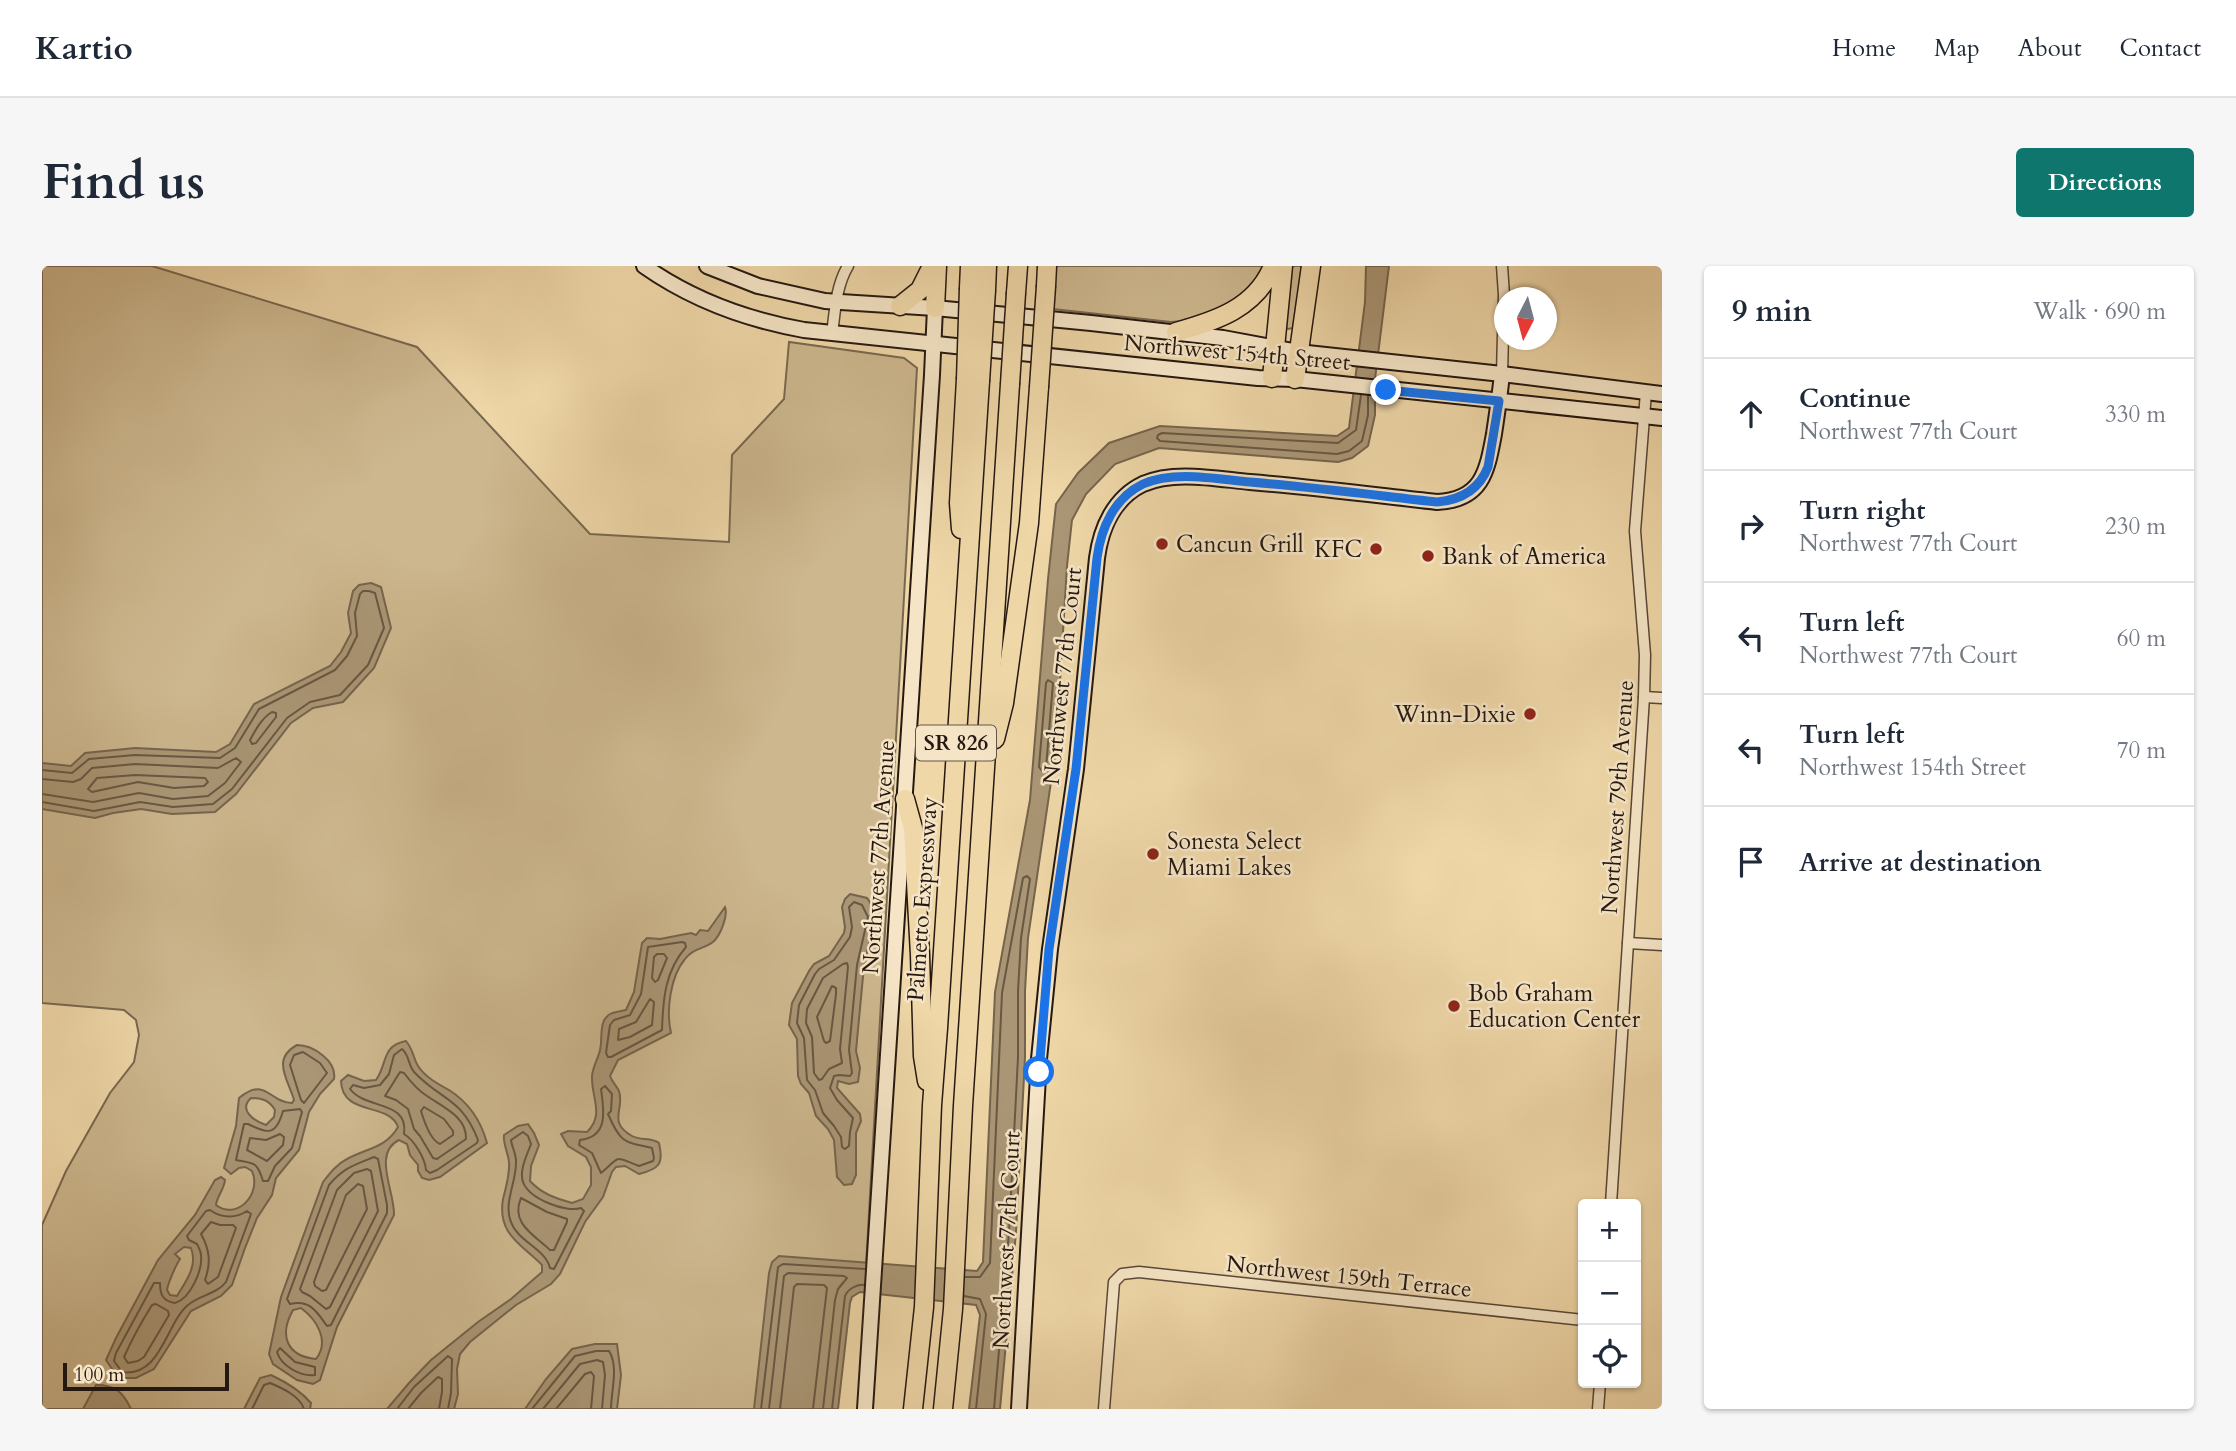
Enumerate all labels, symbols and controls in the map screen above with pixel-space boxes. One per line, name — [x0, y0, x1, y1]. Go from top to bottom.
text: Kartio — [35, 26, 133, 71]
text: Home — [1832, 32, 1896, 65]
text: Map — [1934, 32, 1980, 65]
text: About — [2018, 32, 2082, 65]
text: Contact — [2120, 32, 2201, 65]
button: Directions — [2016, 148, 2194, 217]
text: Find us — [42, 149, 205, 216]
north arrow — [1494, 287, 1557, 350]
text: 9 min — [1732, 291, 1812, 332]
text: Walk · 690 m — [2033, 296, 2166, 327]
street label: Northwest 154th Street — [1122, 327, 1351, 378]
route end — [1370, 374, 1401, 405]
text: Continue — [1799, 381, 1911, 416]
icon: ahead — [1732, 395, 1770, 433]
text: 330 m — [2105, 399, 2166, 430]
text: Northwest 77th Court — [1799, 416, 2017, 447]
text: Turn right — [1799, 493, 1926, 528]
icon: right — [1732, 507, 1770, 545]
text: 230 m — [2105, 511, 2166, 542]
text: Northwest 77th Court — [1799, 528, 2017, 559]
place label: Cancun Grill — [1176, 529, 1304, 560]
place label: KFC — [1314, 534, 1362, 565]
marker: Cancun Grill — [1154, 536, 1170, 552]
marker: KFC — [1368, 541, 1384, 557]
place label: Bank of America — [1442, 541, 1606, 572]
marker: Bank of America — [1420, 548, 1436, 564]
street label: Northwest 77th Court — [1036, 566, 1089, 786]
text: Turn left — [1799, 605, 1904, 640]
icon: left — [1732, 619, 1770, 657]
text: 60 m — [2117, 623, 2166, 654]
text: Northwest 77th Court — [1799, 640, 2017, 671]
street label: Northwest 79th Avenue — [1594, 679, 1641, 915]
place label: Winn-Dixie — [1393, 699, 1516, 730]
marker: Winn-Dixie — [1522, 706, 1538, 722]
text: Turn left — [1799, 717, 1904, 752]
road number: SR 826 — [916, 726, 996, 760]
icon: left — [1732, 731, 1770, 769]
text: 70 m — [2117, 735, 2166, 766]
street label: Northwest 77th Avenue — [855, 739, 902, 975]
text: Northwest 154th Street — [1799, 752, 2026, 783]
street label: Palmetto Expressway — [900, 796, 945, 1002]
place label: Sonesta Select Miami Lakes — [1167, 826, 1302, 883]
icon: arrive — [1732, 843, 1770, 881]
text: Arrive at destination — [1799, 845, 2042, 880]
marker: Sonesta Select Miami Lakes — [1145, 846, 1161, 862]
place label: Bob Graham Education Center — [1468, 978, 1641, 1035]
marker: Bob Graham Education Center — [1446, 998, 1462, 1014]
route start — [1023, 1056, 1054, 1087]
street label: Northwest 77th Court — [985, 1130, 1028, 1350]
map controls — [1578, 1199, 1641, 1388]
button: + — [1578, 1199, 1641, 1262]
street label: Northwest 159th Terrace — [1225, 1248, 1473, 1305]
button: − — [1578, 1262, 1641, 1325]
button: locate — [1578, 1325, 1641, 1388]
scale bar — [63, 1360, 229, 1392]
text: 100 m — [74, 1362, 124, 1388]

